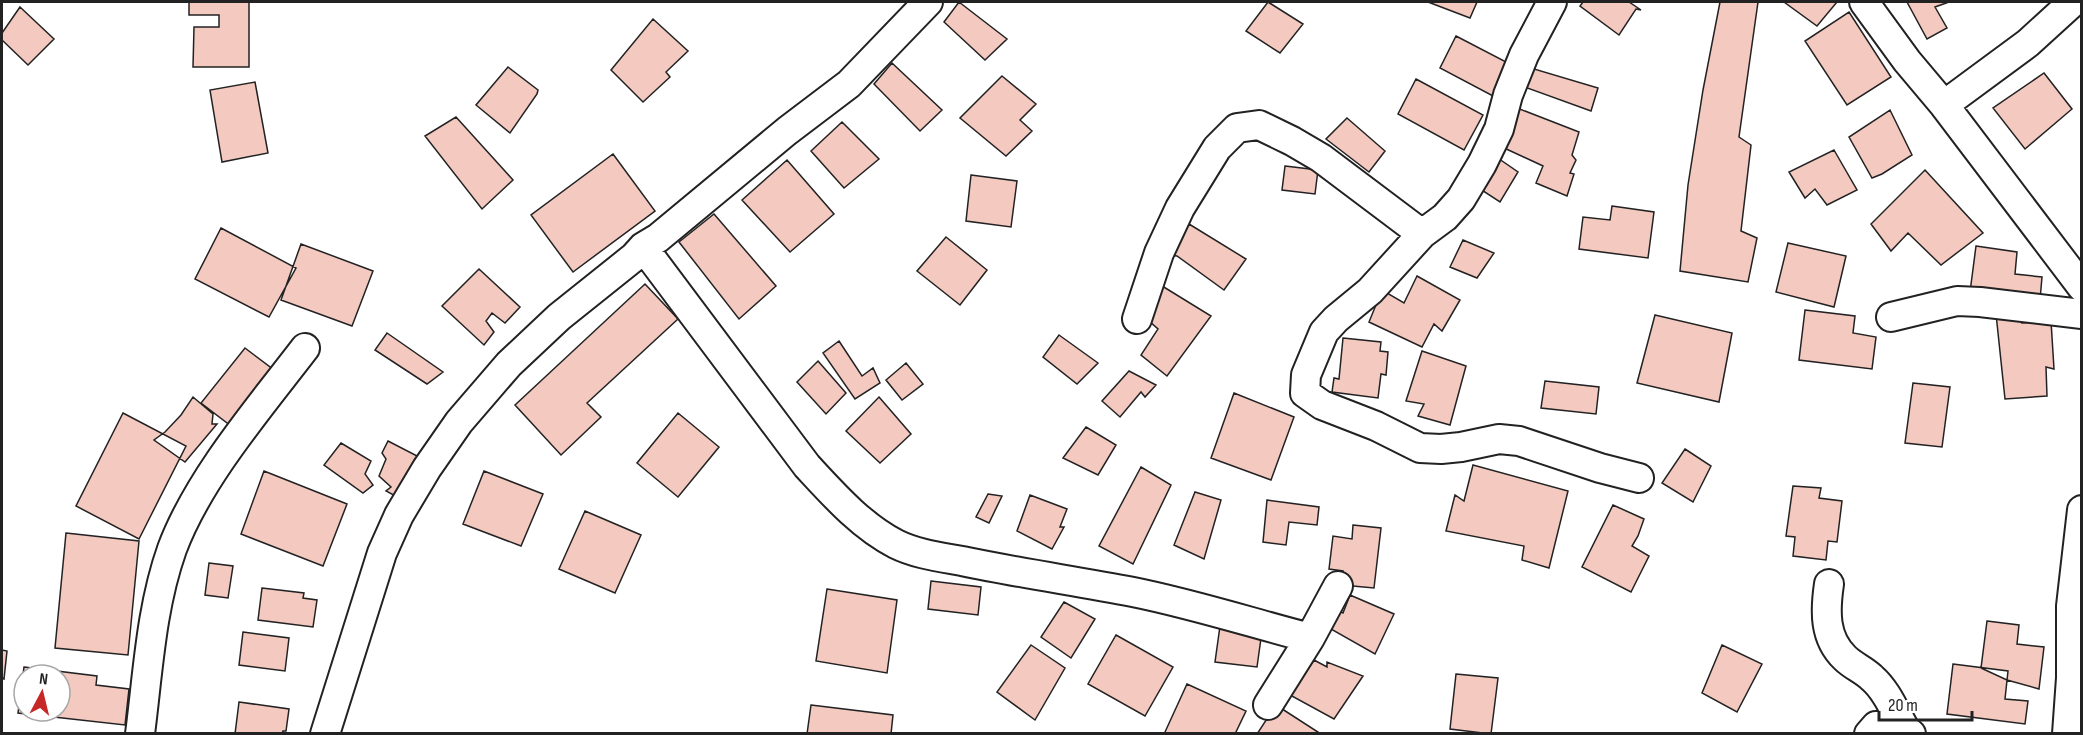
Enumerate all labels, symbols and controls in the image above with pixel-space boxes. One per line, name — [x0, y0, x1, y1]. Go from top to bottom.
north arrow — [12, 663, 72, 723]
text: N — [38, 670, 49, 690]
scale bar — [1879, 684, 1972, 722]
text: 20 m — [1888, 695, 1918, 716]

